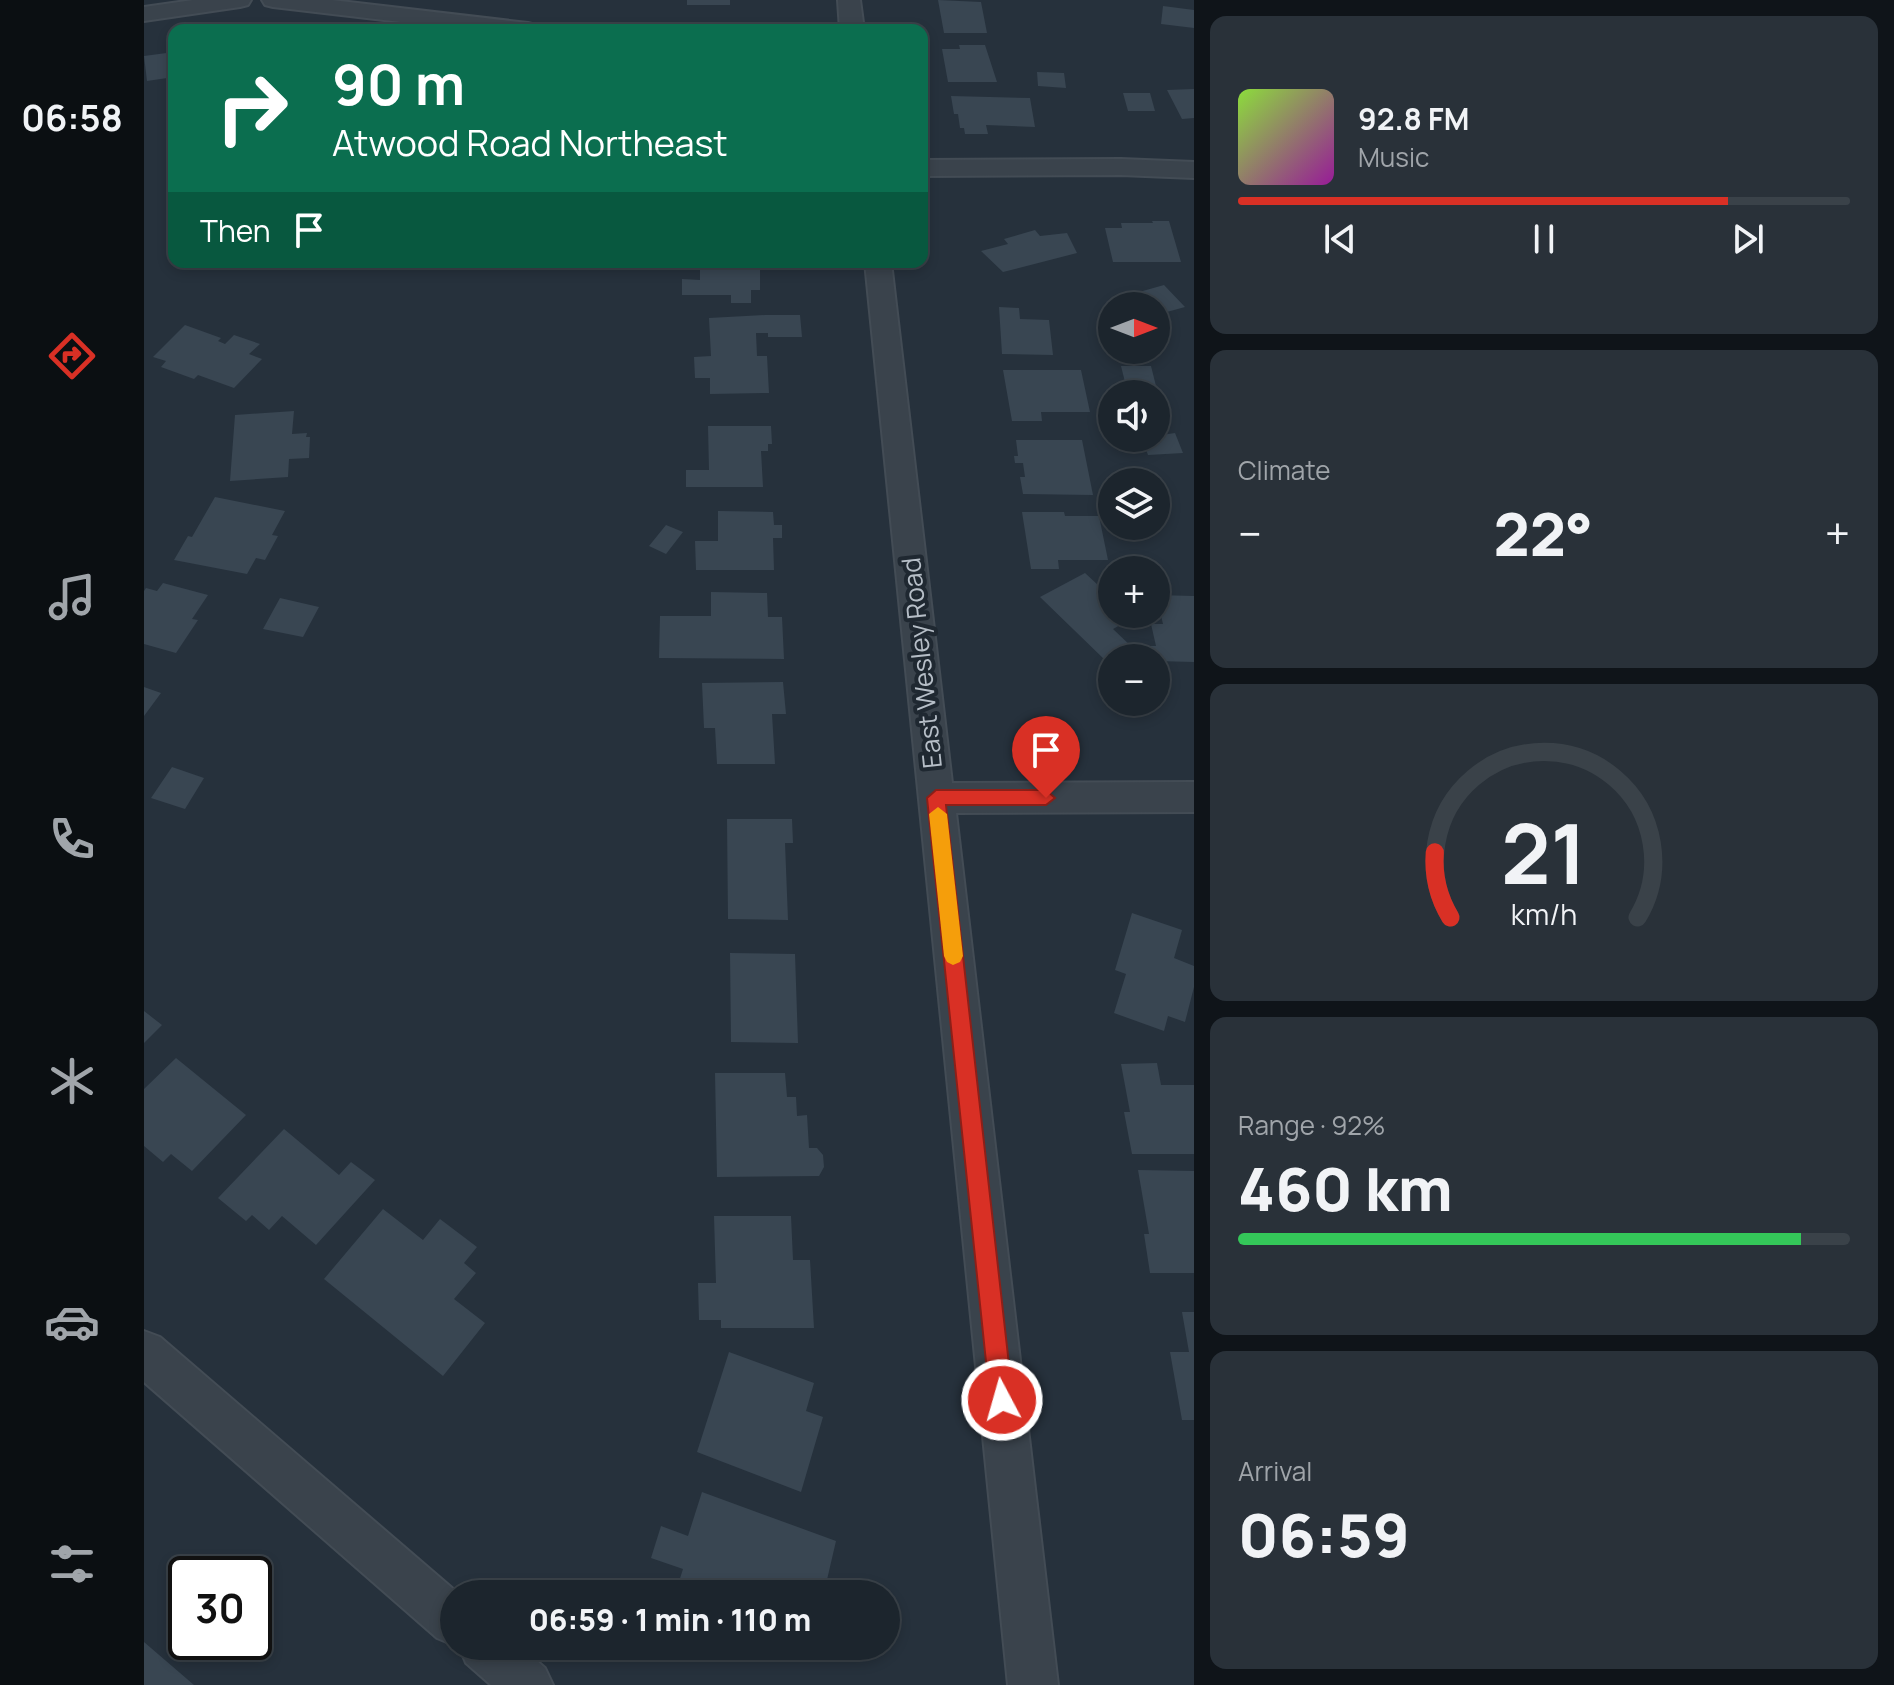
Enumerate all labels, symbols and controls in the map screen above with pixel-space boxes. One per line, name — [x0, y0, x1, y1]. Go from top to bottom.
text: 90 m — [332, 45, 465, 122]
icon: right — [200, 56, 304, 160]
text: 06:58 — [21, 93, 123, 142]
text: 92.8 FM — [1358, 98, 1469, 139]
text: Atwood Road Northeast — [332, 118, 728, 167]
text: Music — [1358, 139, 1429, 175]
icon: arrive — [287, 208, 331, 252]
text: Then — [200, 210, 271, 251]
icon: previous — [1318, 217, 1362, 261]
icon: pause — [1522, 217, 1566, 261]
icon: next — [1726, 217, 1770, 261]
north arrow — [1098, 292, 1170, 364]
map controls — [1098, 292, 1170, 716]
icon: directions — [44, 328, 100, 384]
button: sound — [1098, 380, 1170, 452]
text: Climate — [1238, 452, 1330, 488]
button: layers — [1098, 468, 1170, 540]
text: 22° — [1493, 492, 1593, 574]
text: − — [1238, 503, 1262, 563]
text: + — [1825, 503, 1850, 563]
street label: East Wesley Road — [892, 556, 950, 770]
button: + — [1098, 556, 1170, 628]
icon: music — [44, 569, 100, 625]
button: − — [1098, 644, 1170, 716]
pin — [1012, 716, 1080, 798]
icon: arrive — [1024, 728, 1068, 772]
text: 21 — [1501, 795, 1587, 909]
icon: phone — [44, 811, 100, 867]
text: km/h — [1511, 896, 1577, 935]
icon: climate — [44, 1053, 100, 1109]
text: Range · 92% — [1238, 1107, 1386, 1143]
text: 460 km — [1238, 1147, 1453, 1229]
icon: car — [44, 1294, 100, 1350]
position arrow — [960, 1358, 1044, 1442]
text: Arrival — [1238, 1453, 1312, 1489]
text: 06:59 — [1238, 1493, 1410, 1575]
icon: filters — [44, 1536, 100, 1592]
speed limit sign: 30 — [168, 1556, 272, 1660]
text: 06:59 · 1 min · 110 m — [529, 1599, 811, 1640]

